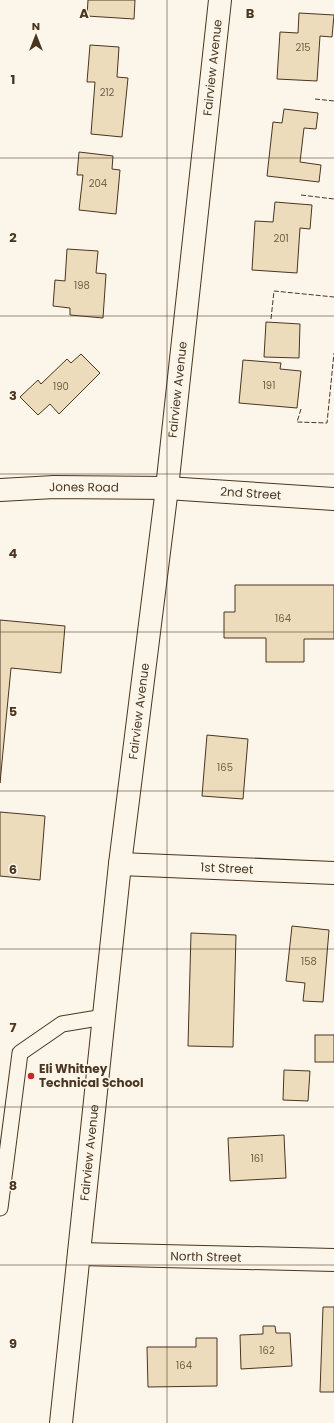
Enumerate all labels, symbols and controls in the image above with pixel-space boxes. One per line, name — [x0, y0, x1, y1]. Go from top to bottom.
text: A — [79, 4, 89, 23]
text: B — [246, 4, 255, 23]
north arrow — [16, 16, 56, 56]
text: N — [32, 18, 40, 34]
street label: Fairview Avenue — [198, 18, 226, 117]
house number: 215 — [295, 40, 311, 55]
text: 1 — [11, 70, 15, 89]
house number: 212 — [100, 85, 115, 100]
house number: 204 — [89, 176, 107, 191]
text: 2 — [9, 228, 17, 247]
house number: 201 — [273, 231, 289, 246]
house number: 198 — [74, 278, 90, 293]
street label: Fairview Avenue — [164, 340, 191, 439]
house number: 191 — [263, 378, 275, 393]
house number: 190 — [53, 379, 69, 394]
text: 3 — [9, 386, 17, 405]
street label: Jones Road — [48, 478, 119, 496]
street label: 2nd Street — [220, 483, 282, 504]
text: 4 — [9, 544, 18, 563]
house number: 164 — [275, 611, 291, 626]
street label: Fairview Avenue — [124, 662, 153, 760]
text: 5 — [9, 702, 17, 721]
house number: 165 — [217, 760, 233, 775]
street label: 1st Street — [200, 858, 254, 878]
text: 6 — [9, 860, 17, 879]
house number: 158 — [301, 954, 317, 969]
text: 7 — [10, 1018, 17, 1037]
place label: Eli Whitney Technical School — [39, 1060, 144, 1091]
marker: Eli Whitney Technical School — [26, 1071, 36, 1081]
street label: Fairview Avenue — [76, 1103, 103, 1202]
house number: 161 — [251, 1151, 263, 1166]
text: 8 — [9, 1176, 17, 1195]
street label: North Street — [170, 1247, 242, 1266]
text: 9 — [9, 1334, 17, 1353]
house number: 162 — [259, 1343, 275, 1358]
house number: 164 — [176, 1358, 192, 1373]

